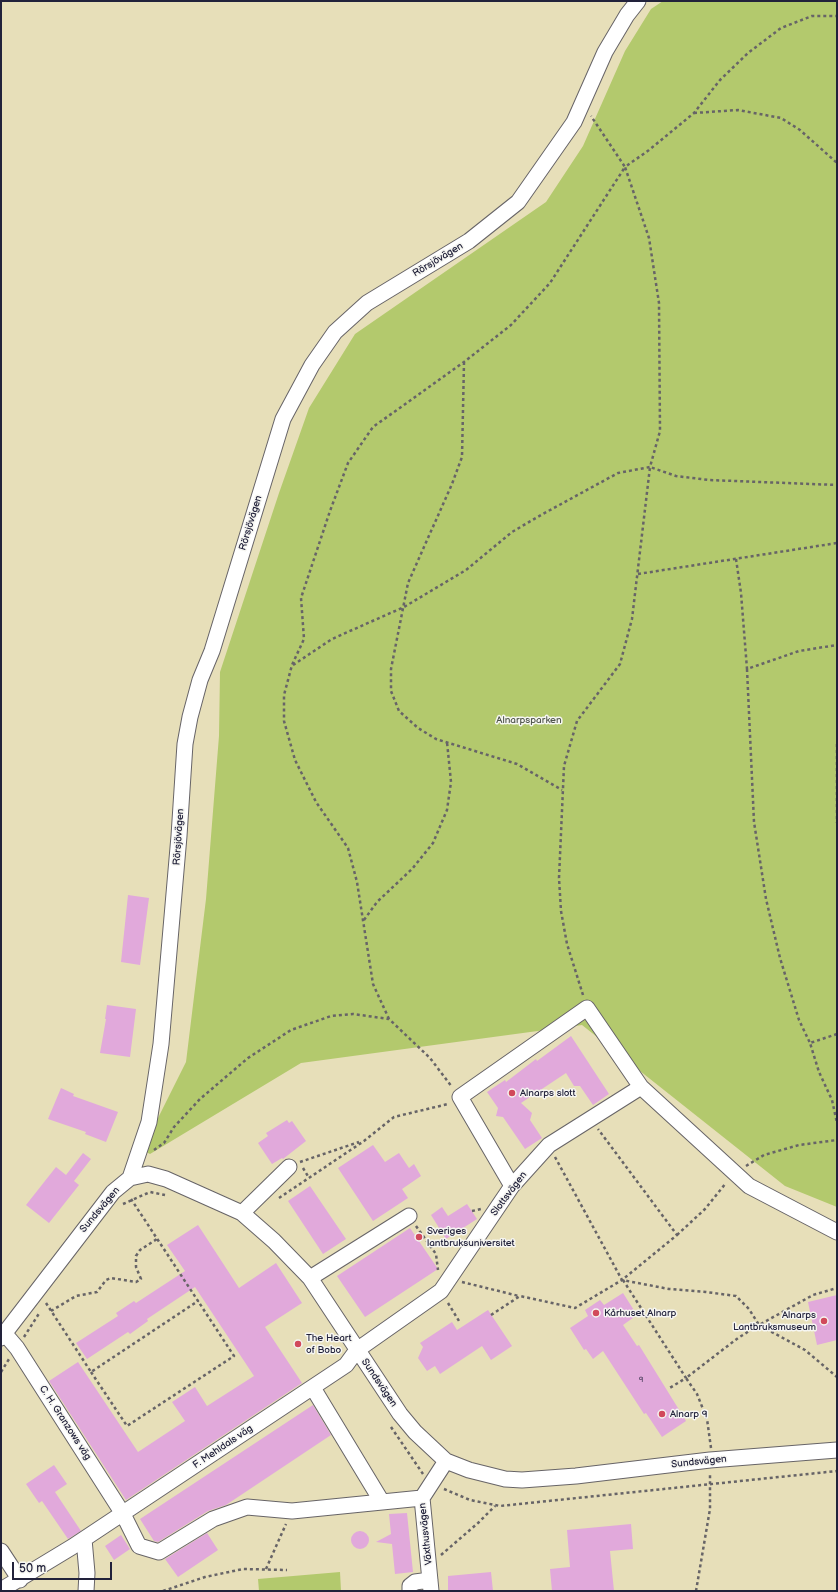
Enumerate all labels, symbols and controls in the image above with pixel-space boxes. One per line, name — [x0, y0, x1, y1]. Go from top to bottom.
street label: Rörsjövägen — [410, 240, 466, 280]
street label: Rörsjövägen — [237, 494, 265, 552]
park label: Alnarpsparken — [496, 714, 562, 726]
street label: Rörsjövägen — [171, 808, 187, 866]
place label: Alnarps slott — [520, 1087, 576, 1099]
marker: Alnarps slott — [507, 1088, 517, 1098]
street label: Slottsvägen — [488, 1169, 530, 1219]
street label: Sundsvägen — [78, 1185, 122, 1235]
place label: Sveriges lantbruksuniversitet — [427, 1225, 515, 1248]
marker: Sveriges lantbruksuniversitet — [414, 1232, 424, 1242]
place label: Kårhuset Alnarp — [604, 1307, 676, 1319]
marker: Kårhuset Alnarp — [591, 1308, 601, 1318]
place label: Alnarps Lantbruksmuseum — [733, 1309, 816, 1332]
marker: Alnarps Lantbruksmuseum — [819, 1316, 829, 1326]
place label: The Heart of Bobo — [306, 1332, 352, 1356]
marker: The Heart of Bobo — [293, 1339, 303, 1349]
street label: Sundsvägen — [358, 1357, 400, 1409]
house number: 9 — [639, 1375, 643, 1385]
street label: C. H. Granzows väg — [36, 1383, 94, 1463]
place label: Alnarp 9 — [670, 1408, 708, 1420]
marker: Alnarp 9 — [657, 1409, 667, 1419]
street label: F. Mehldals väg — [191, 1423, 255, 1471]
street label: Sundsvägen — [671, 1453, 727, 1471]
street label: Växthusvägen — [417, 1502, 435, 1566]
scale bar — [14, 1554, 114, 1580]
text: 50 m — [19, 1561, 46, 1576]

